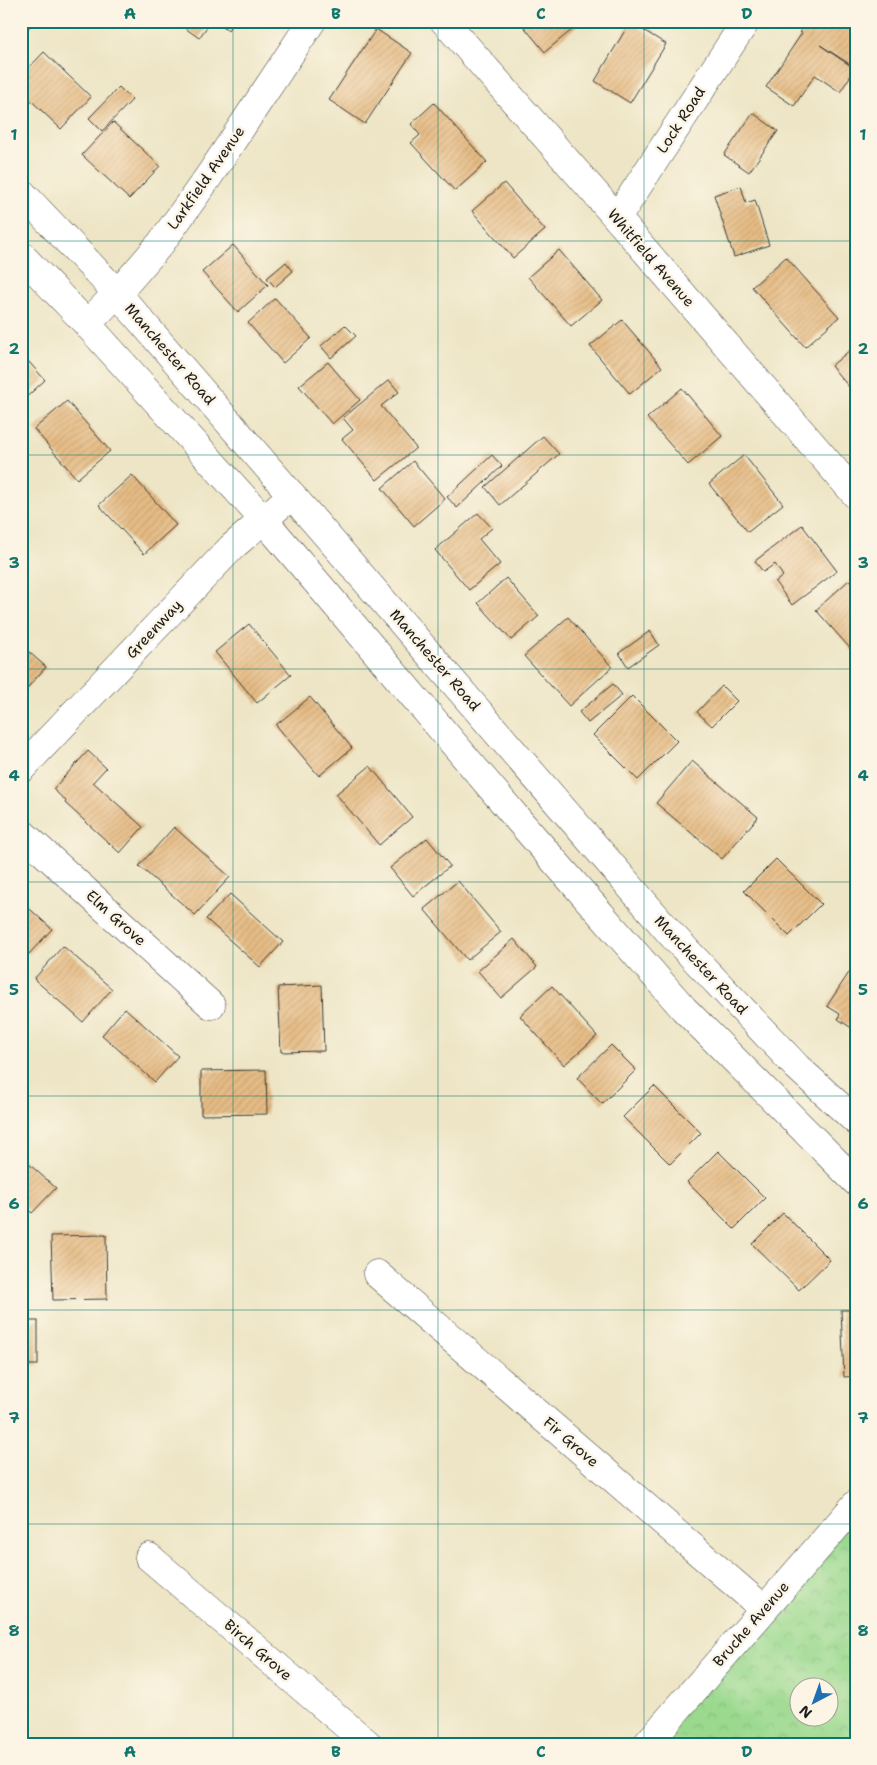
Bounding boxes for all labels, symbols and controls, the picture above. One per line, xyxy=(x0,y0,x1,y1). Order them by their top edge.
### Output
text: A xyxy=(124,3,136,24)
text: B xyxy=(331,3,341,24)
text: C xyxy=(536,3,546,24)
text: D xyxy=(741,3,753,24)
street label: Lock Road xyxy=(652,82,710,157)
street label: Larkfield Avenue xyxy=(163,122,249,234)
text: 1 xyxy=(10,124,18,145)
text: 1 xyxy=(859,124,867,145)
street label: Whitfield Avenue xyxy=(603,205,699,311)
street label: Manchester Road xyxy=(120,299,220,410)
text: 2 xyxy=(8,338,20,359)
text: 2 xyxy=(857,338,869,359)
text: 3 xyxy=(8,552,20,573)
text: 3 xyxy=(857,552,869,573)
street label: Greenway xyxy=(122,595,186,663)
street label: Manchester Road xyxy=(385,605,485,716)
text: 4 xyxy=(8,765,20,786)
text: 4 xyxy=(857,765,869,786)
street label: Elm Grove xyxy=(82,886,150,950)
street label: Manchester Road xyxy=(650,911,753,1019)
text: 5 xyxy=(9,979,19,1000)
text: 5 xyxy=(858,979,868,1000)
text: 6 xyxy=(8,1193,20,1214)
text: 6 xyxy=(857,1193,869,1214)
text: 7 xyxy=(8,1407,20,1428)
text: 7 xyxy=(857,1407,869,1428)
street label: Fir Grove xyxy=(539,1412,603,1472)
street label: Bruche Avenue xyxy=(708,1577,794,1671)
street label: Birch Grove xyxy=(220,1615,296,1685)
text: 8 xyxy=(8,1620,20,1641)
text: 8 xyxy=(857,1620,869,1641)
north arrow xyxy=(790,1678,840,1728)
text: N xyxy=(795,1701,816,1722)
text: A xyxy=(124,1741,136,1762)
text: B xyxy=(331,1741,341,1762)
text: C xyxy=(536,1741,546,1762)
text: D xyxy=(741,1741,753,1762)

